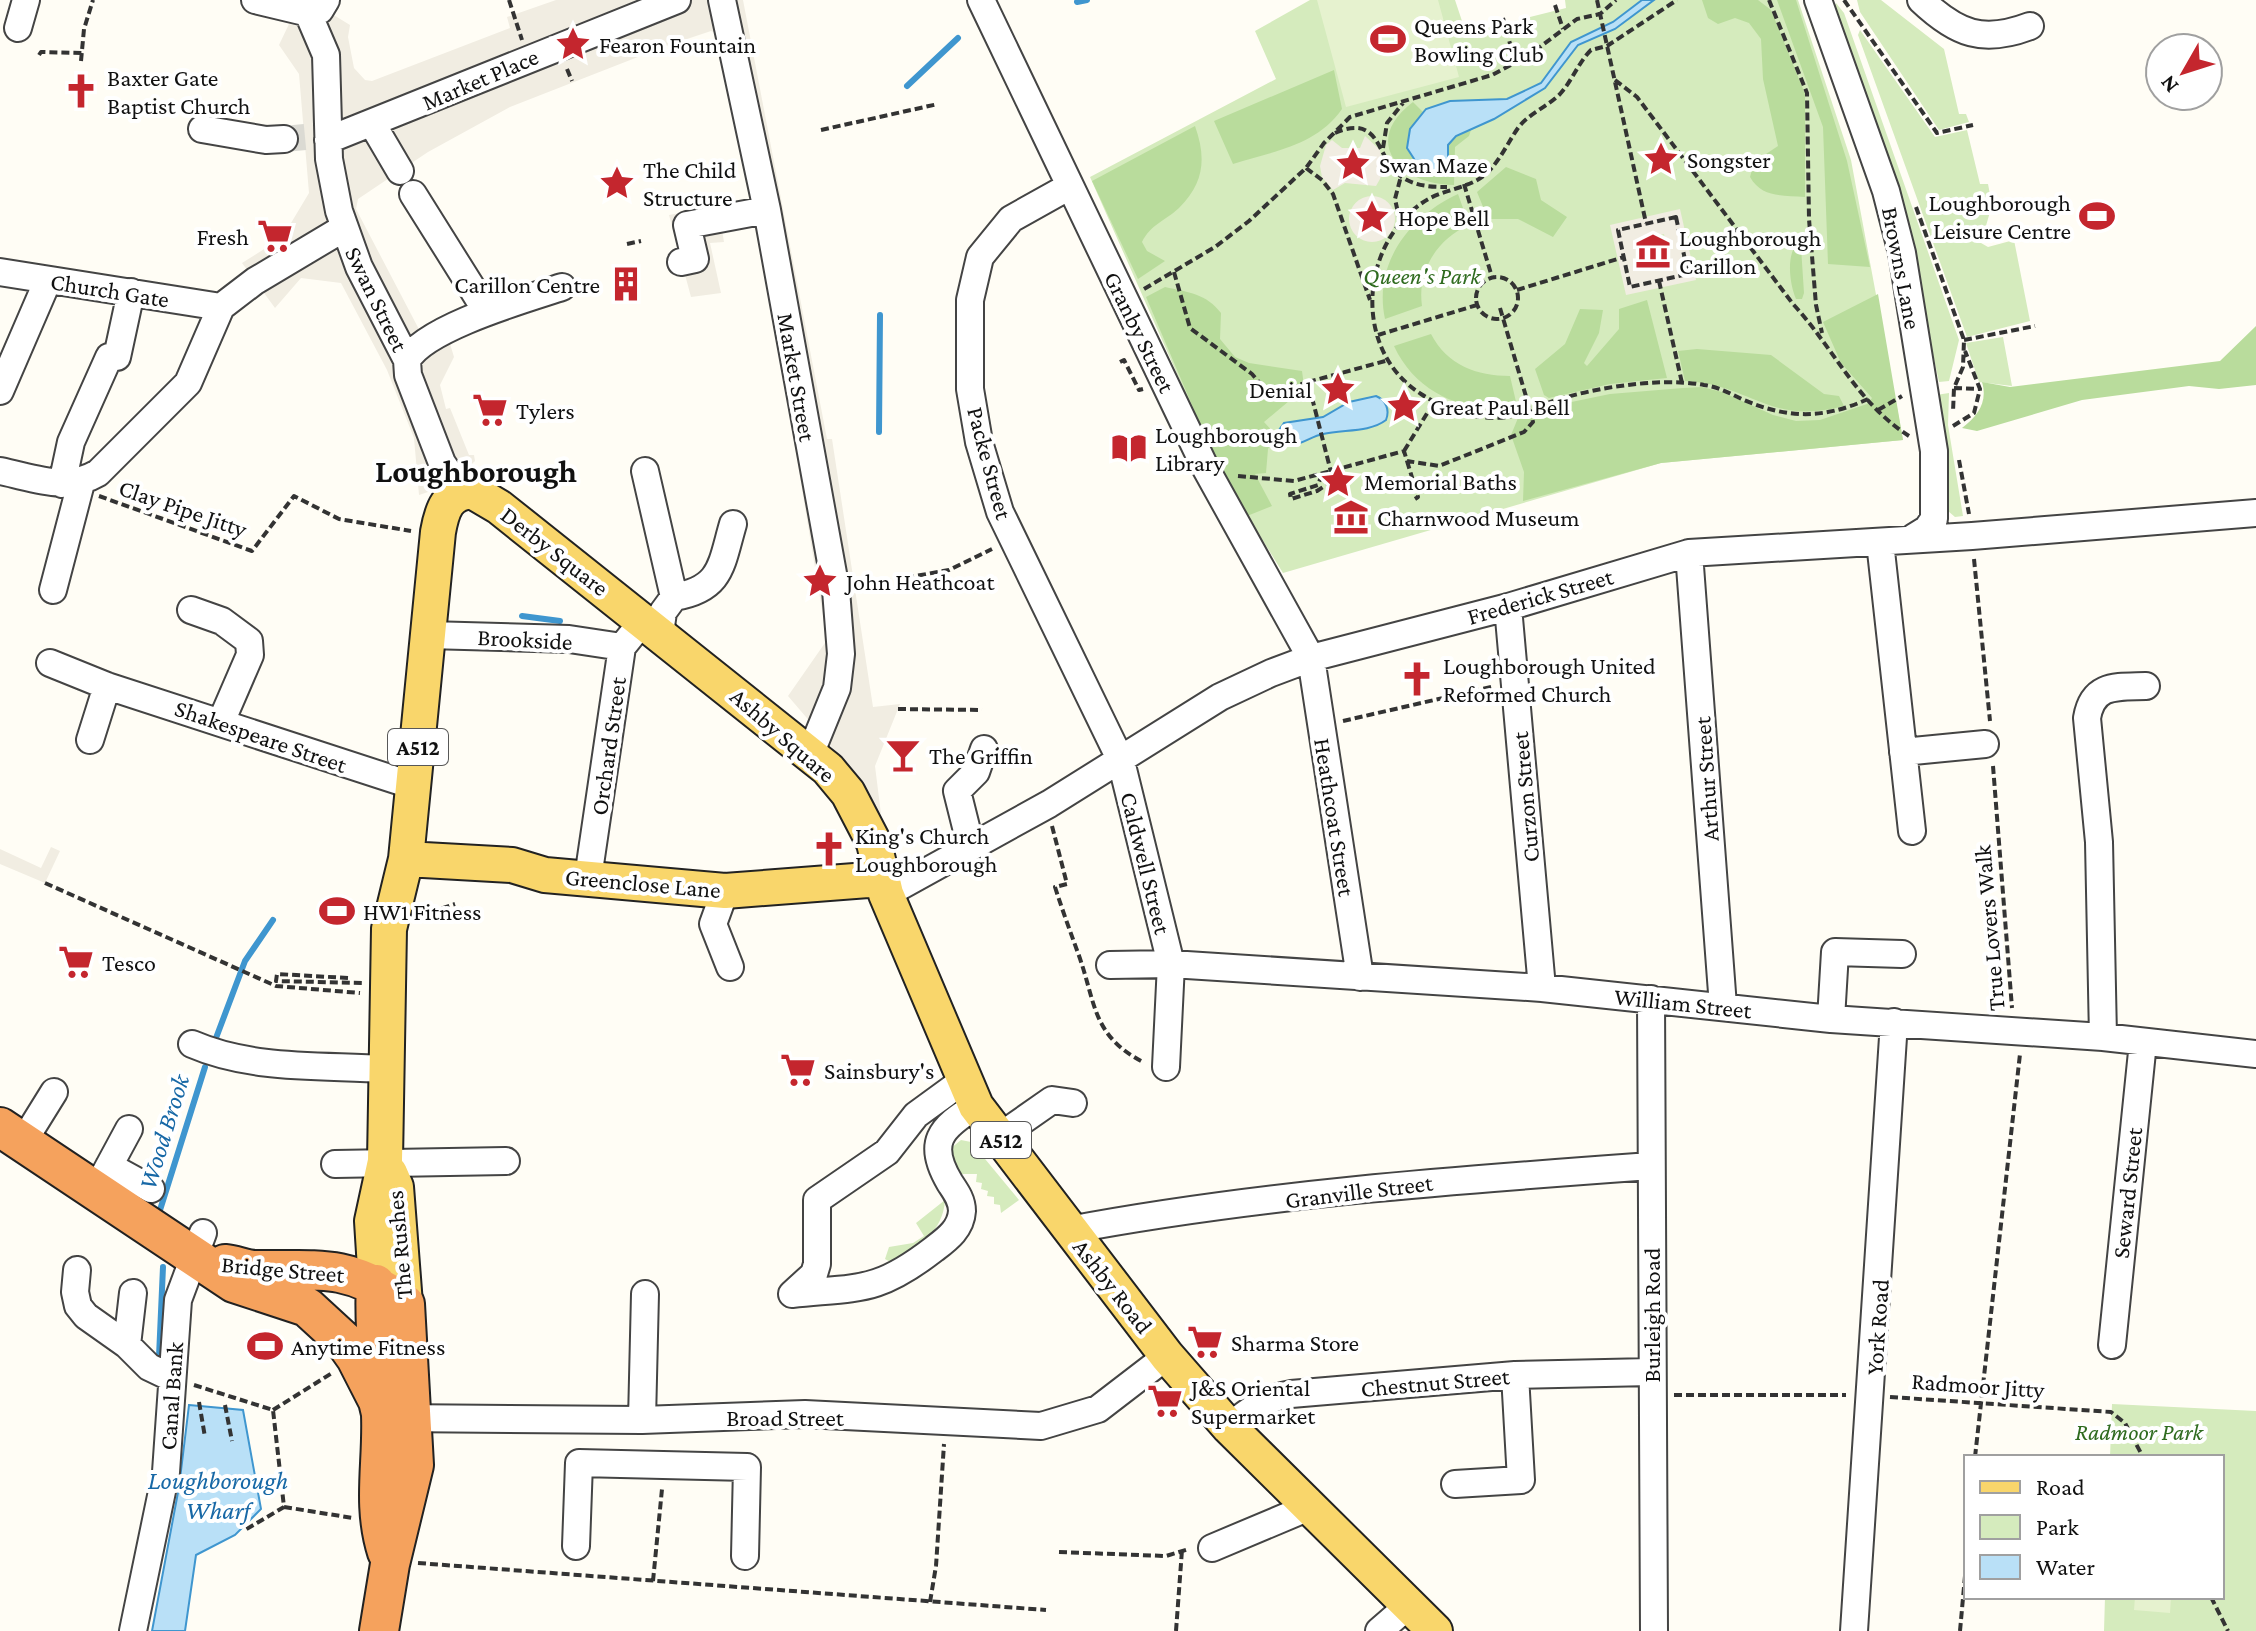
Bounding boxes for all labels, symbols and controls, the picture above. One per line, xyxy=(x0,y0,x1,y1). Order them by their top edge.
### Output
place label: Queens Park Bowling Club xyxy=(1414,12,1544,67)
sports icon: Queens Park Bowling Club xyxy=(1369,20,1407,58)
place icon: Fearon Fountain xyxy=(554,25,592,63)
place label: Fearon Fountain xyxy=(599,31,756,58)
north arrow xyxy=(2144,32,2224,112)
street label: Market Place xyxy=(418,42,542,116)
place label: Baxter Gate Baptist Church xyxy=(107,64,251,119)
text: N xyxy=(2154,71,2183,98)
church icon: Baxter Gate Baptist Church xyxy=(62,72,100,110)
place icon: Songster xyxy=(1642,140,1680,178)
place icon: Swan Maze xyxy=(1334,145,1372,183)
place label: Songster xyxy=(1687,146,1771,173)
place label: Swan Maze xyxy=(1379,151,1488,178)
place label: The Child Structure xyxy=(643,156,737,211)
place icon: The Child Structure xyxy=(598,164,636,202)
place label: Loughborough Leisure Centre xyxy=(1929,189,2071,244)
sports icon: Loughborough Leisure Centre xyxy=(2078,197,2116,235)
place icon: Hope Bell xyxy=(1353,198,1391,236)
place label: Hope Bell xyxy=(1398,204,1490,231)
street label: Browns Lane xyxy=(1877,205,1927,331)
supermarket icon: Fresh xyxy=(256,217,294,255)
place label: Fresh xyxy=(196,223,249,250)
place label: Loughborough Carillon xyxy=(1679,224,1822,279)
museum icon: Loughborough Carillon xyxy=(1634,232,1672,270)
street label: Swan Street xyxy=(340,242,414,357)
park label: Queen's Park xyxy=(1363,262,1482,289)
building icon: Carillon Centre xyxy=(607,265,645,303)
street label: Church Gate xyxy=(49,267,171,313)
street label: Granby Street xyxy=(1099,267,1181,398)
place label: Carillon Centre xyxy=(454,271,600,298)
street label: Market Street xyxy=(772,311,822,444)
place icon: Denial xyxy=(1319,370,1357,408)
place label: Denial xyxy=(1249,376,1312,403)
place icon: Great Paul Bell xyxy=(1385,387,1423,425)
supermarket icon: Tylers xyxy=(471,391,509,429)
place label: Great Paul Bell xyxy=(1430,393,1570,420)
place label: Tylers xyxy=(516,397,575,424)
street label: Packe Street xyxy=(962,404,1018,523)
place label: Loughborough Library xyxy=(1155,421,1298,476)
library icon: Loughborough Library xyxy=(1110,429,1148,467)
district label: Loughborough xyxy=(375,453,577,489)
place icon: Memorial Baths xyxy=(1319,462,1357,500)
place label: Memorial Baths xyxy=(1364,468,1517,495)
street label: Clay Pipe Jitty xyxy=(116,474,251,543)
museum icon: Charnwood Museum xyxy=(1332,498,1370,536)
street label: Derby Square xyxy=(496,501,614,601)
place label: Charnwood Museum xyxy=(1377,504,1580,531)
place icon: John Heathcoat xyxy=(801,562,839,600)
street label: Frederick Street xyxy=(1464,562,1617,630)
place label: John Heathcoat xyxy=(844,568,995,595)
street label: Brookside xyxy=(477,623,573,655)
place label: Loughborough United Reformed Church xyxy=(1443,652,1656,707)
church icon: Loughborough United Reformed Church xyxy=(1398,660,1436,698)
street label: Orchard Street xyxy=(585,674,631,817)
street label: Ashby Square xyxy=(725,682,841,788)
street label: Shakespeare Street xyxy=(171,694,351,778)
street label: Arthur Street xyxy=(1688,715,1724,842)
road number: A512 xyxy=(388,729,448,765)
street label: Curzon Street xyxy=(1506,730,1544,863)
bar icon: The Griffin xyxy=(884,736,922,774)
street label: Heathcoat Street xyxy=(1309,736,1361,899)
place label: The Griffin xyxy=(929,742,1033,769)
street label: Caldwell Street xyxy=(1115,789,1177,938)
place label: King's Church Loughborough xyxy=(855,822,998,877)
church icon: King's Church Loughborough xyxy=(810,830,848,868)
street label: True Lovers Walk xyxy=(1968,843,2010,1012)
street label: Greenclose Lane xyxy=(564,863,722,903)
sports icon: HW1 Fitness xyxy=(318,892,356,930)
place label: HW1 Fitness xyxy=(363,898,481,925)
supermarket icon: Tesco xyxy=(57,943,95,981)
place label: Tesco xyxy=(102,949,156,976)
street label: William Street xyxy=(1613,982,1754,1024)
supermarket icon: Sainsbury's xyxy=(779,1051,817,1089)
place label: Sainsbury's xyxy=(824,1057,934,1084)
water label: Wood Brook xyxy=(133,1070,196,1193)
road number: A512 xyxy=(971,1122,1031,1158)
street label: Seward Street xyxy=(2107,1125,2147,1260)
street label: Granville Street xyxy=(1284,1168,1435,1213)
street label: The Rushes xyxy=(381,1190,417,1300)
street label: Ashby Road xyxy=(1068,1233,1158,1339)
street label: Burleigh Road xyxy=(1638,1247,1665,1383)
street label: Bridge Street xyxy=(220,1250,347,1288)
street label: York Road xyxy=(1860,1278,1894,1376)
supermarket icon: Sharma Store xyxy=(1186,1323,1224,1361)
sports icon: Anytime Fitness xyxy=(246,1327,284,1365)
place label: Sharma Store xyxy=(1231,1329,1359,1356)
place label: Anytime Fitness xyxy=(291,1333,445,1360)
street label: Canal Bank xyxy=(154,1340,188,1451)
street label: Chestnut Street xyxy=(1359,1362,1512,1402)
street label: Radmoor Jitty xyxy=(1911,1367,2046,1403)
place label: J&S Oriental Supermarket xyxy=(1189,1374,1316,1429)
supermarket icon: J&S Oriental Supermarket xyxy=(1146,1382,1184,1420)
street label: Broad Street xyxy=(726,1404,845,1431)
park label: Radmoor Park xyxy=(2075,1418,2205,1445)
legend xyxy=(1964,1455,2224,1599)
water label: Loughborough Wharf xyxy=(148,1466,288,1525)
text: Road xyxy=(2036,1473,2085,1500)
text: Park xyxy=(2036,1513,2079,1540)
text: Water xyxy=(2036,1553,2095,1580)

